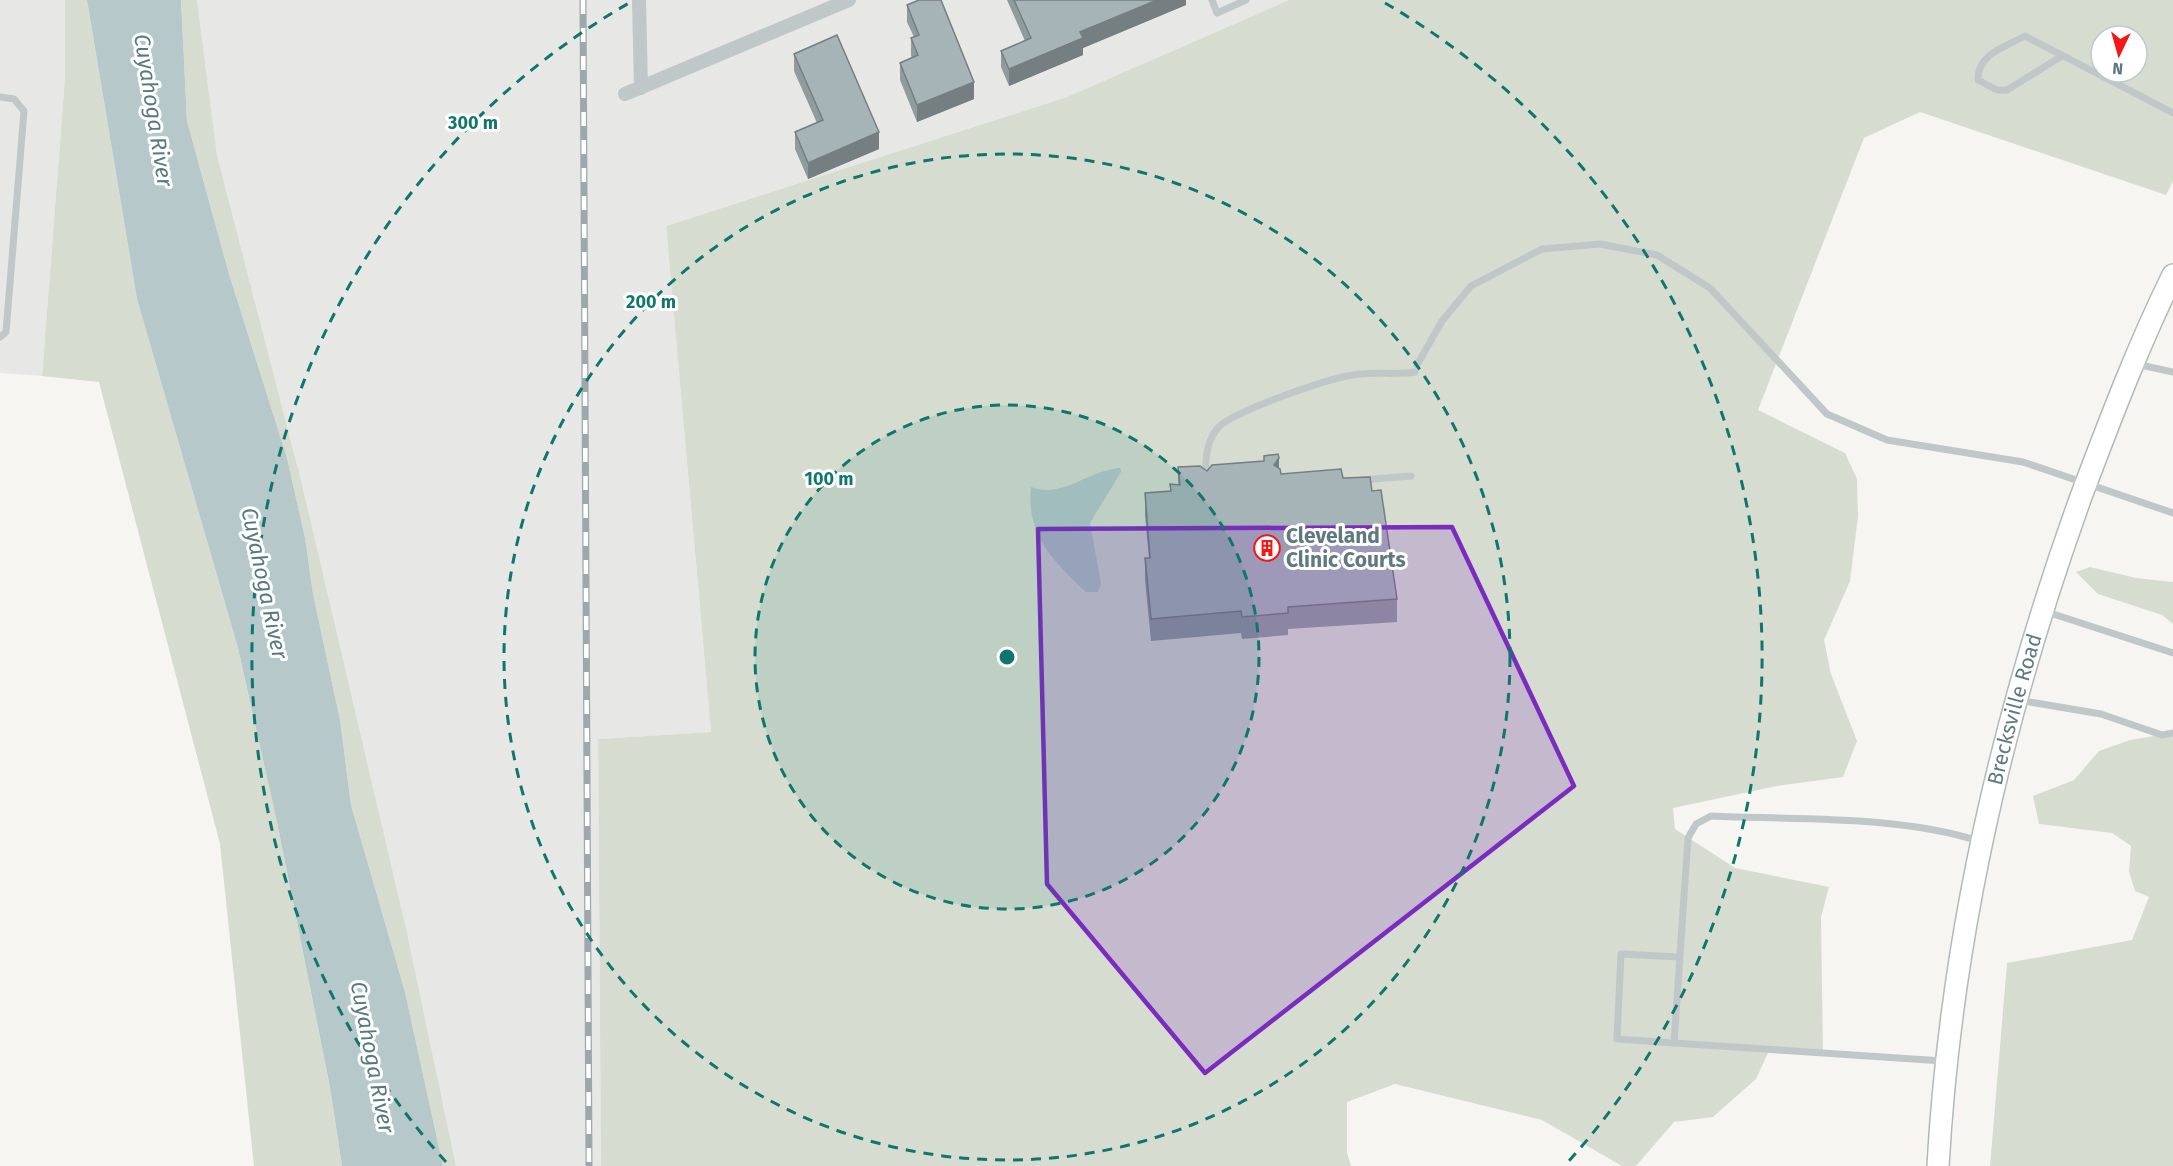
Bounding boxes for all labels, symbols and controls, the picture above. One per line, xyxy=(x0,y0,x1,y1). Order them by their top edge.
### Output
north arrow xyxy=(2089,24,2149,84)
water label: Cuyahoga River xyxy=(128,32,179,189)
text: N xyxy=(2112,59,2124,78)
text: 300 m xyxy=(447,112,498,134)
text: 200 m xyxy=(626,291,676,313)
text: 100 m xyxy=(805,468,853,490)
water label: Cuyahoga River xyxy=(235,505,294,662)
place label: Cleveland Clinic Courts xyxy=(1286,523,1406,573)
building icon: Cleveland Clinic Courts xyxy=(1252,533,1282,563)
street label: Brecksville Road xyxy=(1982,630,2048,788)
centre of rings xyxy=(997,647,1017,667)
water label: Cuyahoga River xyxy=(345,979,401,1136)

